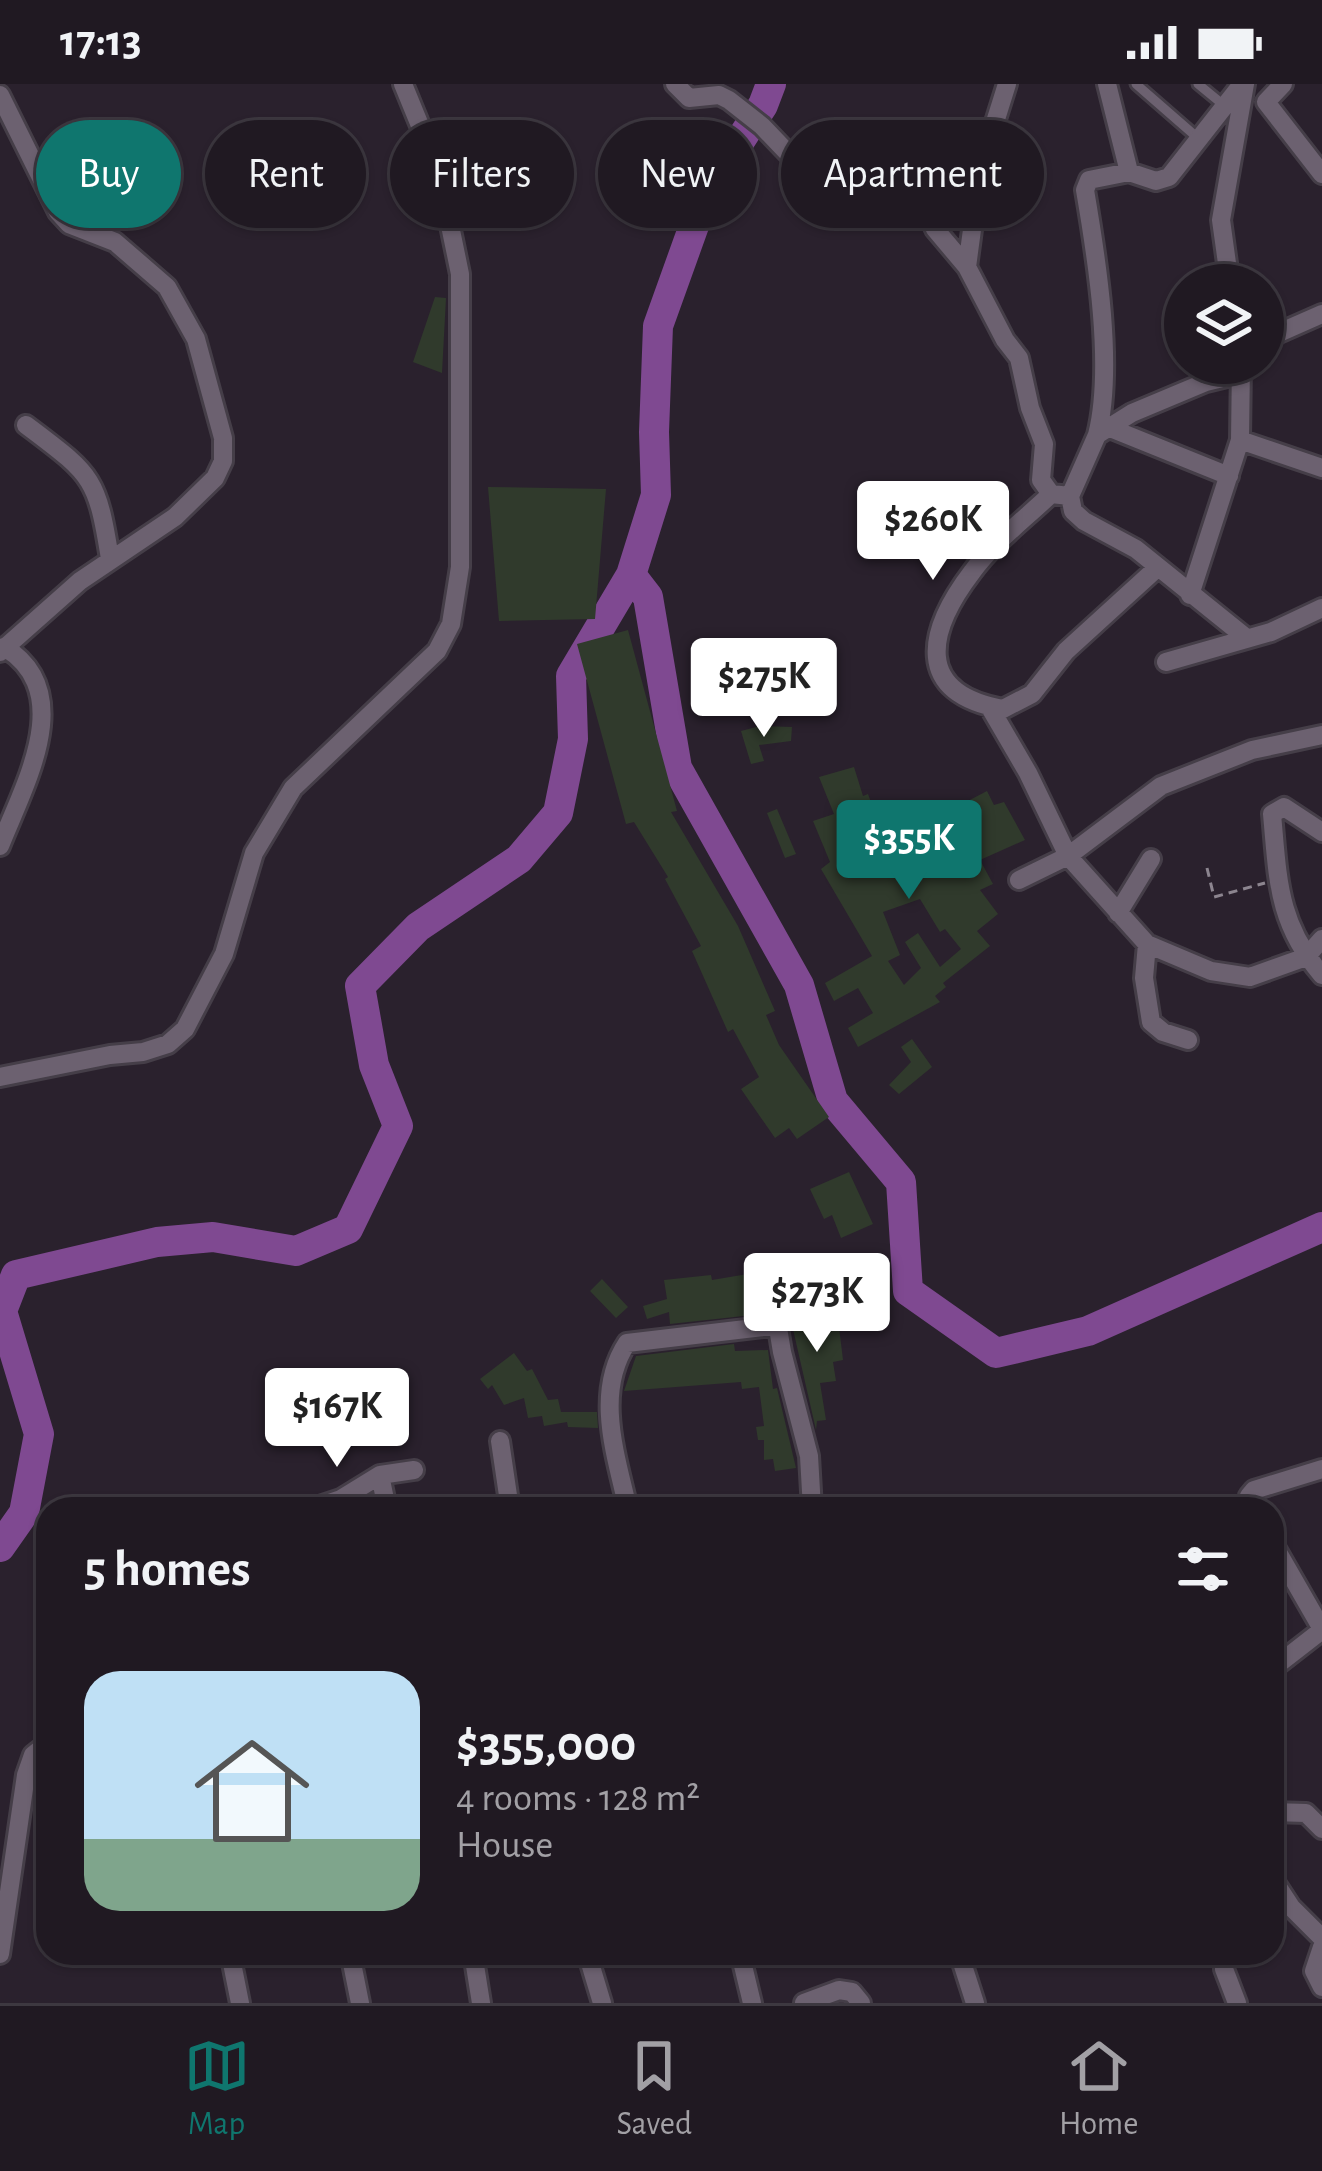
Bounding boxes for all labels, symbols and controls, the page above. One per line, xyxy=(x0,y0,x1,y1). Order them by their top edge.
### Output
text: 17:13 xyxy=(60,19,142,64)
chip: Buy xyxy=(36,120,181,228)
chip: Rent xyxy=(205,120,366,228)
chip: Filters xyxy=(390,120,574,228)
chip: New xyxy=(598,120,757,228)
chip: Apartment xyxy=(781,120,1044,228)
map controls xyxy=(1164,264,1284,384)
button: layers xyxy=(1164,264,1284,384)
pin: $260K xyxy=(849,481,1017,583)
text: $260K xyxy=(884,500,982,539)
pin: $275K xyxy=(680,638,848,740)
text: $275K xyxy=(718,657,810,696)
pin: $355K xyxy=(825,800,993,902)
text: $355K xyxy=(864,819,954,858)
pin: $273K xyxy=(733,1253,901,1355)
text: $273K xyxy=(771,1272,863,1311)
pin: $167K xyxy=(253,1368,421,1470)
text: $167K xyxy=(292,1387,382,1426)
icon: filters xyxy=(1170,1536,1236,1602)
text: 5 homes xyxy=(84,1544,251,1595)
icon: home xyxy=(180,1719,324,1863)
text: $355,000 xyxy=(456,1719,636,1770)
text: 4 rooms · 128 m² xyxy=(456,1779,700,1818)
text: House xyxy=(456,1826,553,1865)
tab: Map xyxy=(184,2033,250,2145)
tab: Saved xyxy=(617,2033,692,2145)
tab: Home xyxy=(1059,2033,1138,2145)

